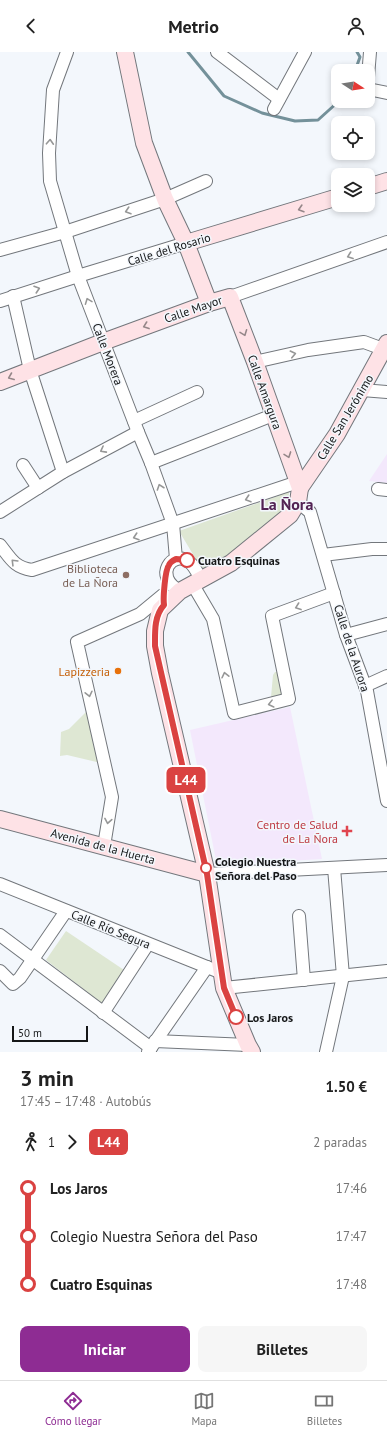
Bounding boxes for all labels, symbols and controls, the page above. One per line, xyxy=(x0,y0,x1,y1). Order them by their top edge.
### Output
icon: back xyxy=(20,15,42,37)
text: Metrio xyxy=(168,15,219,38)
icon: person xyxy=(345,15,367,37)
north arrow xyxy=(331,64,375,108)
map controls xyxy=(331,64,375,212)
button: locate xyxy=(331,116,375,160)
one-way arrow xyxy=(45,139,54,145)
button: layers xyxy=(331,168,375,212)
one-way arrow xyxy=(298,204,305,213)
one-way arrow xyxy=(124,207,131,215)
street label: Calle del Rosario xyxy=(126,229,212,269)
one-way arrow xyxy=(347,251,354,259)
one-way arrow xyxy=(33,285,40,293)
street label: Calle Mayor xyxy=(162,292,224,326)
one-way arrow xyxy=(84,297,92,304)
street label: Calle Morera xyxy=(89,321,127,387)
one-way arrow xyxy=(143,322,150,330)
one-way arrow xyxy=(239,330,247,337)
one-way arrow xyxy=(290,350,296,358)
street label: Calle Amargura xyxy=(245,353,285,431)
one-way arrow xyxy=(8,372,16,380)
street label: Calle San Jerónimo xyxy=(314,372,376,462)
one-way arrow xyxy=(100,446,107,453)
one-way arrow xyxy=(283,452,291,459)
one-way arrow xyxy=(156,484,164,491)
one-way arrow xyxy=(244,494,251,503)
district label: La Ñora xyxy=(261,494,313,514)
one-way arrow xyxy=(132,532,139,540)
marker: Cuatro Esquinas xyxy=(179,552,195,568)
place label: Cuatro Esquinas xyxy=(198,553,280,568)
one-way arrow xyxy=(11,559,19,567)
place label: Biblioteca de La Ñora xyxy=(63,561,118,590)
marker: Biblioteca de La Ñora xyxy=(121,570,131,580)
one-way arrow xyxy=(294,602,301,610)
street label: Calle de la Aurora xyxy=(331,602,373,694)
place label: Lapizzeria xyxy=(58,664,110,679)
marker: Lapizzeria xyxy=(113,666,123,676)
one-way arrow xyxy=(222,671,230,678)
one-way arrow xyxy=(84,691,92,697)
one-way arrow xyxy=(268,699,274,707)
line badge: L44 xyxy=(163,767,209,793)
text: L44 xyxy=(174,771,198,789)
place label: Centro de Salud de La Ñora xyxy=(257,817,338,846)
one-way arrow xyxy=(104,818,113,824)
street label: Avenida de la Huerta xyxy=(49,825,157,867)
marker: Centro de Salud de La Ñora xyxy=(341,825,353,837)
place label: Colegio Nuestra Señora del Paso xyxy=(215,854,297,883)
marker: Colegio Nuestra Señora del Paso xyxy=(200,862,212,874)
street label: Calle Río Segura xyxy=(69,906,153,952)
marker: Los Jaros xyxy=(228,1009,244,1025)
place label: Los Jaros xyxy=(247,1010,293,1025)
scale bar xyxy=(12,1024,88,1043)
text: 50 m xyxy=(18,1026,42,1040)
text: 3 min xyxy=(20,1064,74,1092)
text: 1.50 € xyxy=(325,1077,367,1096)
text: 17:45 – 17:48 · Autobús xyxy=(20,1093,151,1110)
icon: walk xyxy=(20,1131,42,1153)
icon: forward xyxy=(61,1131,83,1153)
text: L44 xyxy=(97,1133,120,1151)
text: 1 xyxy=(48,1134,55,1151)
text: 2 paradas xyxy=(313,1134,367,1151)
text: Los Jaros xyxy=(50,1179,107,1198)
text: 17:46 xyxy=(336,1180,367,1197)
text: Colegio Nuestra Señora del Paso xyxy=(50,1227,258,1246)
text: 17:47 xyxy=(336,1228,367,1245)
text: Cuatro Esquinas xyxy=(50,1275,152,1294)
text: 17:48 xyxy=(336,1276,367,1293)
button: Iniciar xyxy=(20,1326,190,1372)
button: Billetes xyxy=(198,1326,367,1372)
tab: Cómo llegar xyxy=(45,1390,102,1428)
tab: Mapa xyxy=(191,1390,217,1428)
tab: Billetes xyxy=(307,1390,342,1428)

